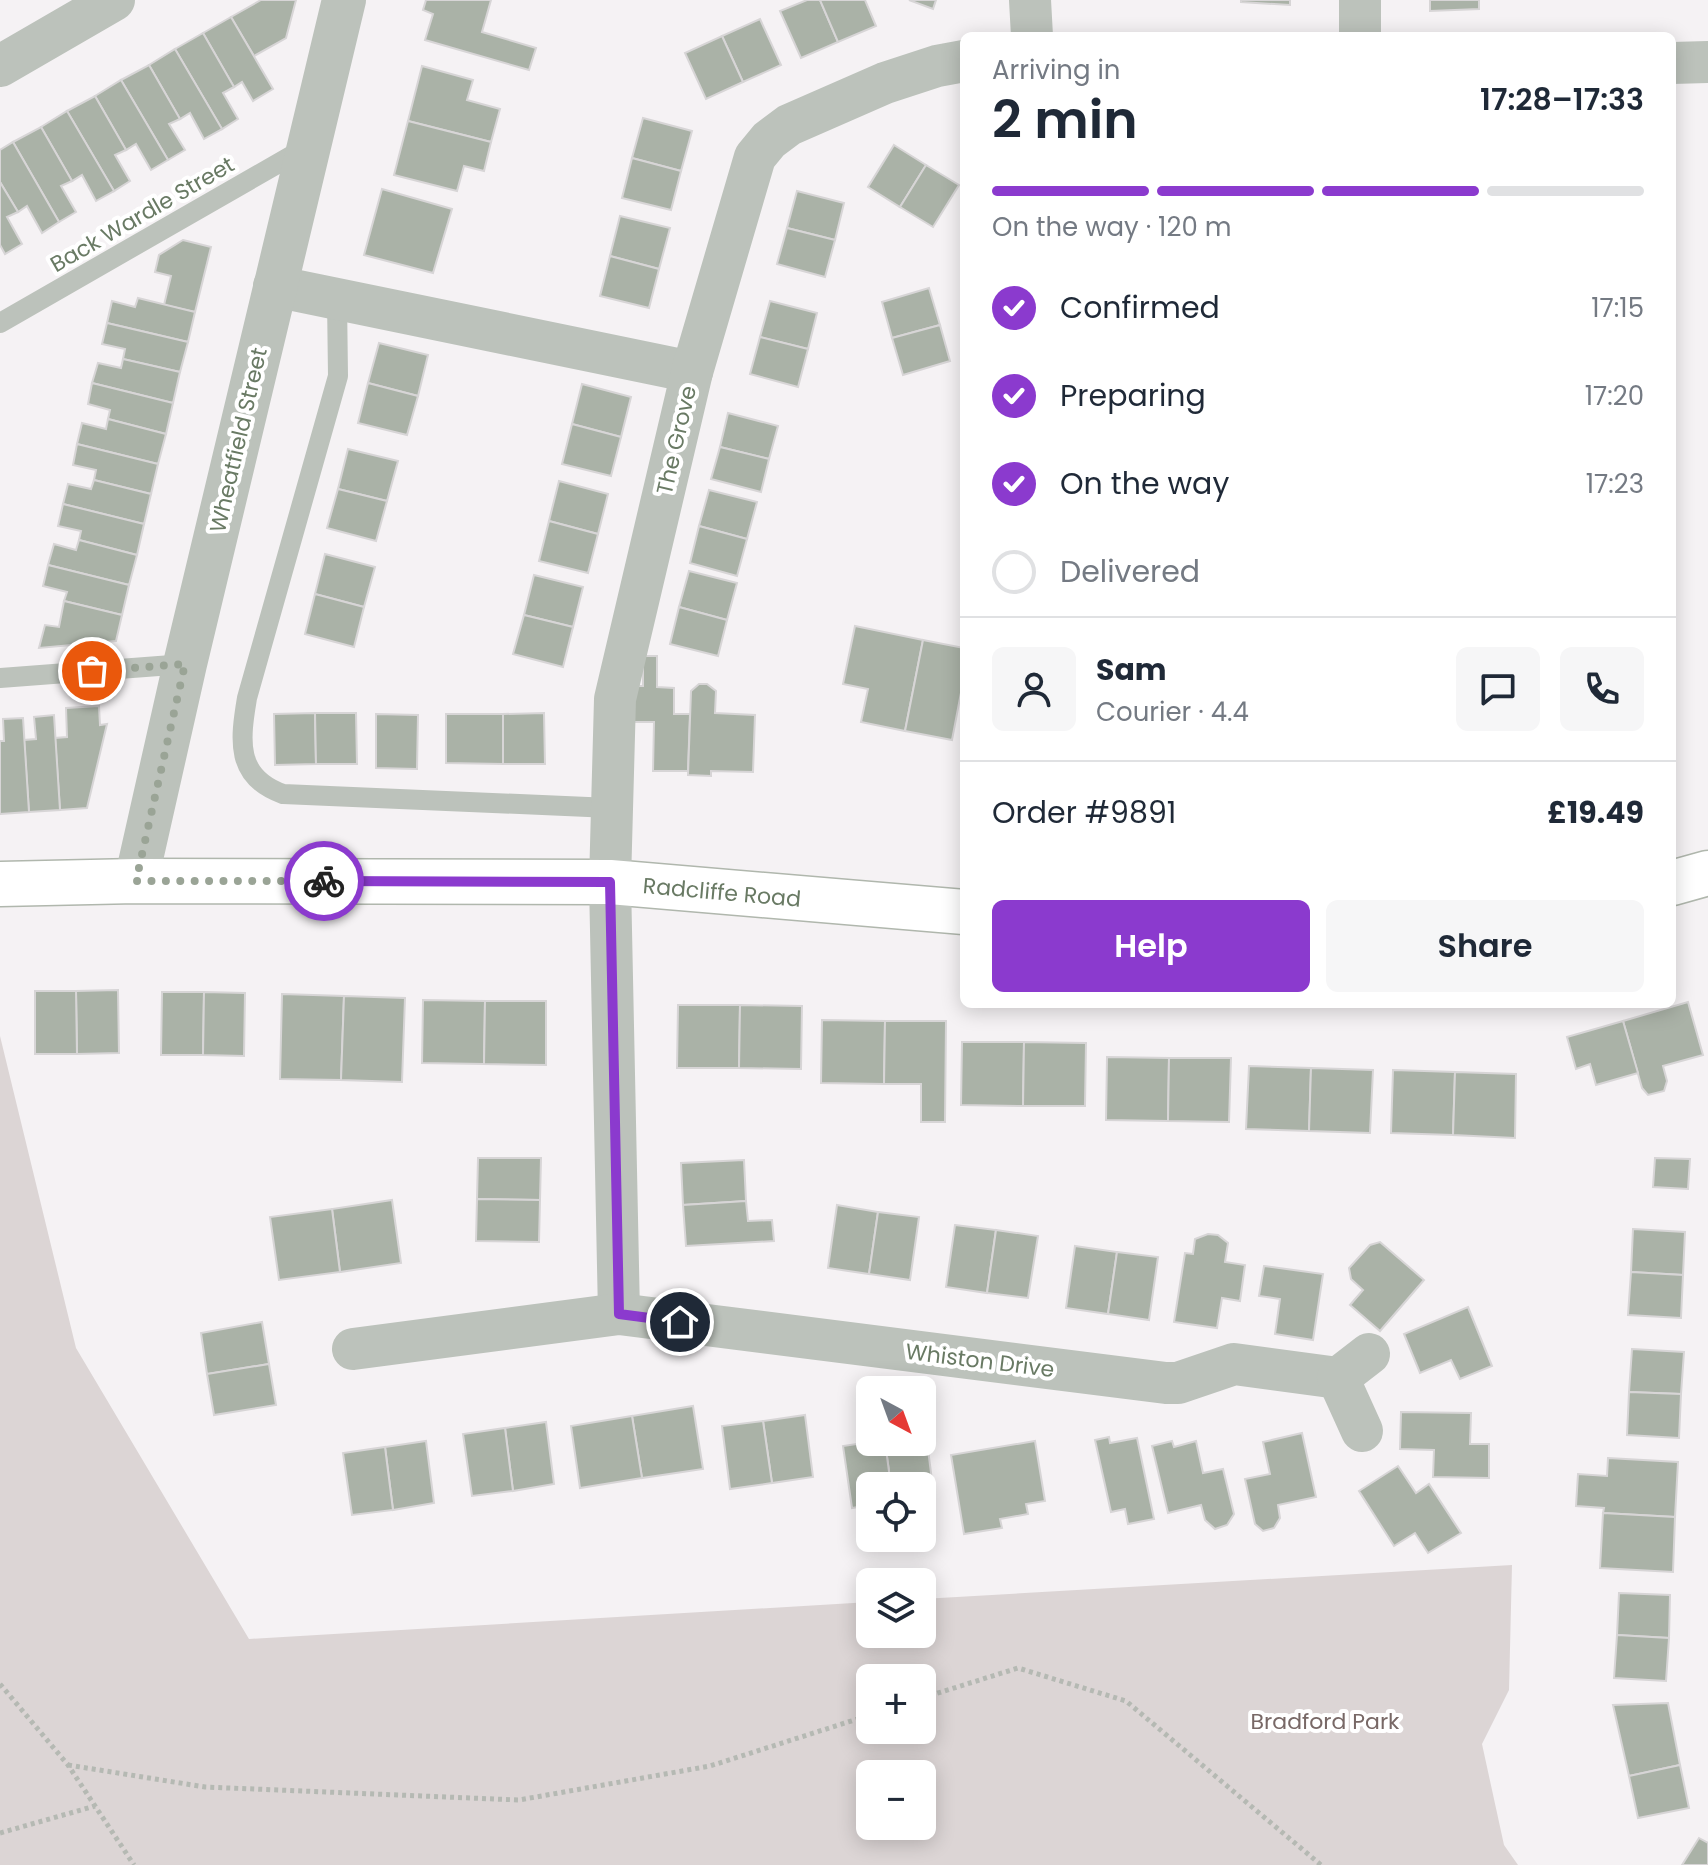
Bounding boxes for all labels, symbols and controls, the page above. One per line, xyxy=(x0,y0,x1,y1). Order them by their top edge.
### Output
text: Arriving in xyxy=(992,52,1121,88)
text: 17:28–17:33 xyxy=(1480,78,1644,121)
text: 2 min xyxy=(992,83,1138,156)
street label: Back Wardle Street xyxy=(45,149,240,280)
text: On the way · 120 m xyxy=(992,209,1231,245)
icon: check xyxy=(992,286,1036,330)
text: Confirmed xyxy=(1060,286,1220,329)
text: 17:15 xyxy=(1591,290,1644,326)
street label: Wheatfield Street xyxy=(202,345,275,536)
icon: check xyxy=(992,374,1036,418)
text: Preparing xyxy=(1060,374,1206,417)
text: 17:20 xyxy=(1585,378,1644,414)
street label: The Grove xyxy=(649,383,704,498)
icon: check xyxy=(992,462,1036,506)
text: On the way xyxy=(1060,462,1229,505)
text: 17:23 xyxy=(1586,466,1644,502)
text: Delivered xyxy=(1060,550,1200,593)
pin xyxy=(58,637,126,705)
button: person xyxy=(992,647,1076,731)
button: chat xyxy=(1456,647,1540,731)
button: phone xyxy=(1560,647,1644,731)
text: Sam xyxy=(1096,648,1167,691)
icon: bag xyxy=(70,649,114,693)
text: Courier · 4.4 xyxy=(1096,694,1249,730)
text: Order #9891 xyxy=(992,791,1176,834)
text: £19.49 xyxy=(1547,791,1644,834)
courier xyxy=(284,841,364,921)
icon: bike xyxy=(302,859,346,903)
street label: Radcliffe Road xyxy=(642,870,802,915)
button: Help xyxy=(992,900,1310,992)
button: Share xyxy=(1326,900,1644,992)
pin xyxy=(646,1288,714,1356)
icon: home xyxy=(658,1300,702,1344)
street label: Whiston Drive xyxy=(904,1336,1056,1385)
north arrow xyxy=(856,1376,936,1456)
map controls xyxy=(856,1376,936,1840)
button: locate xyxy=(856,1472,936,1552)
button: layers xyxy=(856,1568,936,1648)
button: + xyxy=(856,1664,936,1744)
park label: Bradford Park xyxy=(1251,1706,1400,1737)
button: − xyxy=(856,1760,936,1840)

